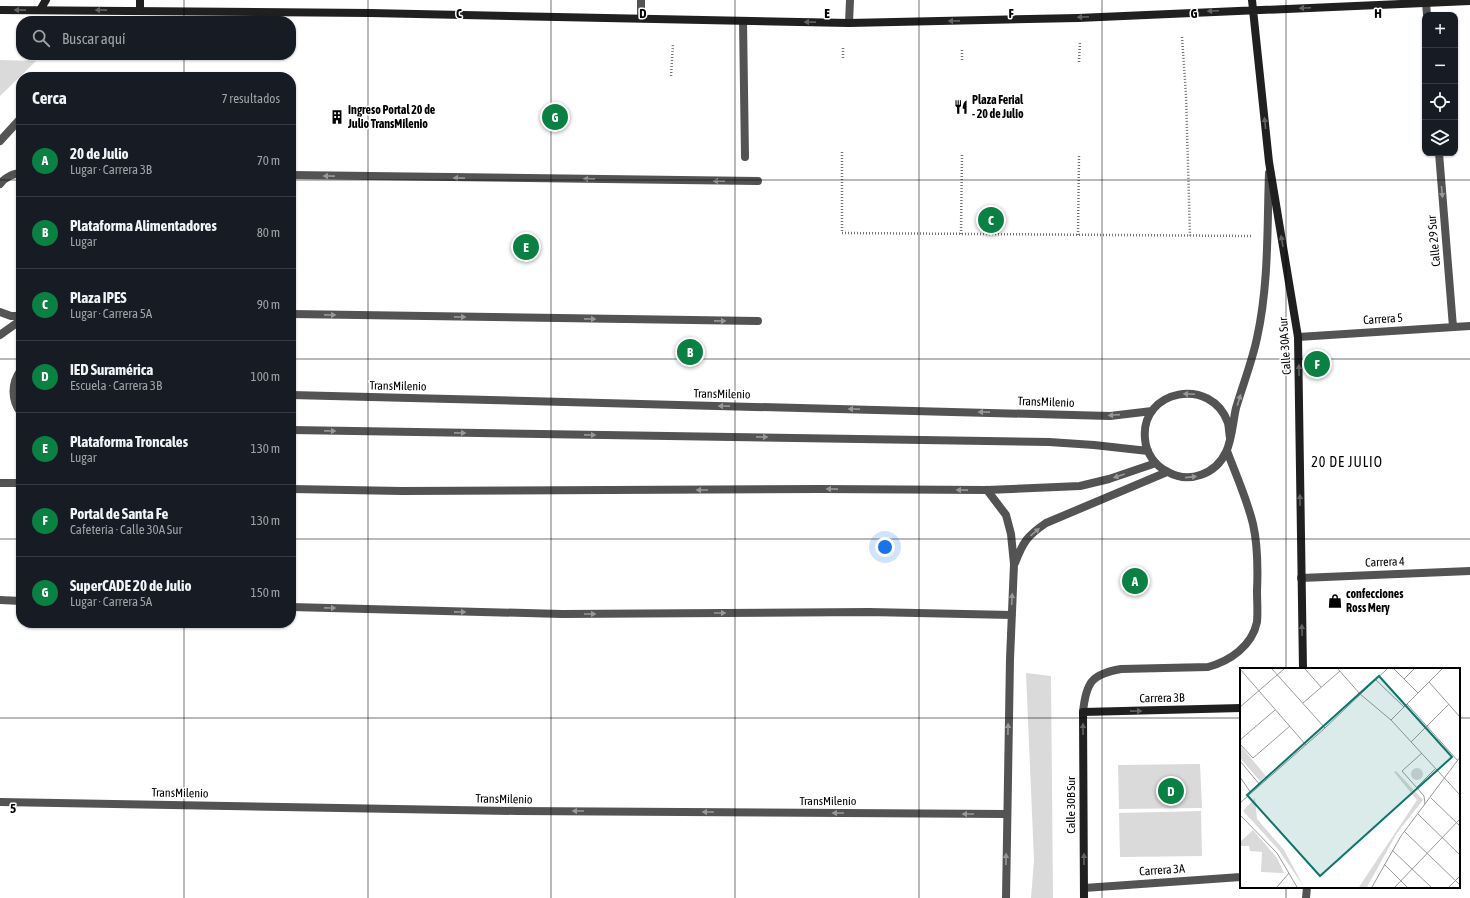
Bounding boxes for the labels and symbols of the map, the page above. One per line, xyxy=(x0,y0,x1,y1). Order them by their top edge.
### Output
one-way arrow xyxy=(1299,4,1311,11)
text: C xyxy=(456,6,462,21)
text: D xyxy=(639,6,647,21)
text: E xyxy=(824,6,830,21)
text: F xyxy=(1008,6,1014,21)
text: G xyxy=(1191,6,1198,21)
text: H xyxy=(1374,6,1382,21)
one-way arrow xyxy=(13,7,26,13)
one-way arrow xyxy=(94,7,107,13)
one-way arrow xyxy=(1207,8,1219,15)
one-way arrow xyxy=(1077,14,1089,21)
one-way arrow xyxy=(948,17,960,24)
one-way arrow xyxy=(803,19,816,25)
place label: Plaza Ferial - 20 de Julio xyxy=(972,93,1024,121)
restaurant icon: Plaza Ferial - 20 de Julio xyxy=(953,99,969,115)
pin: G xyxy=(542,102,568,132)
place label: Ingreso Portal 20 de Julio TransMilenio xyxy=(347,103,436,131)
building icon: Ingreso Portal 20 de Julio TransMilenio xyxy=(329,109,345,125)
one-way arrow xyxy=(1262,117,1268,129)
one-way arrow xyxy=(322,173,335,179)
one-way arrow xyxy=(452,175,465,181)
one-way arrow xyxy=(582,176,595,182)
one-way arrow xyxy=(712,178,725,184)
one-way arrow xyxy=(1438,186,1445,198)
pin: C xyxy=(978,205,1004,235)
street label: Calle 29 Sur xyxy=(1425,214,1443,267)
pin: E xyxy=(513,232,539,262)
one-way arrow xyxy=(1279,235,1285,247)
one-way arrow xyxy=(324,311,336,318)
street label: Carrera 5 xyxy=(1363,311,1403,327)
one-way arrow xyxy=(454,313,466,320)
one-way arrow xyxy=(584,315,596,322)
street label: Calle 30A Sur xyxy=(1276,316,1294,375)
one-way arrow xyxy=(714,318,727,324)
pin: B xyxy=(677,337,703,367)
pin: F xyxy=(1304,349,1330,379)
one-way arrow xyxy=(1296,363,1302,376)
street label: TransMilenio xyxy=(369,379,427,394)
street label: TransMilenio xyxy=(693,387,751,402)
one-way arrow xyxy=(1183,390,1195,397)
street label: TransMilenio xyxy=(1017,394,1075,410)
one-way arrow xyxy=(1236,394,1242,406)
one-way arrow xyxy=(717,403,730,409)
one-way arrow xyxy=(847,406,860,412)
one-way arrow xyxy=(978,409,990,416)
one-way arrow xyxy=(1108,412,1120,419)
one-way arrow xyxy=(324,428,337,434)
one-way arrow xyxy=(454,430,467,436)
one-way arrow xyxy=(584,432,597,438)
one-way arrow xyxy=(756,434,768,441)
district label: 20 DE JULIO xyxy=(1311,454,1383,470)
one-way arrow xyxy=(1112,473,1124,479)
one-way arrow xyxy=(1185,473,1197,480)
one-way arrow xyxy=(825,486,838,492)
one-way arrow xyxy=(695,487,708,493)
one-way arrow xyxy=(955,487,968,493)
one-way arrow xyxy=(1297,493,1303,506)
one-way arrow xyxy=(1029,527,1040,536)
your location xyxy=(875,537,895,557)
street label: Carrera 4 xyxy=(1365,554,1405,570)
pin: A xyxy=(1122,566,1148,596)
place label: confecciones Ross Mery xyxy=(1346,587,1404,615)
one-way arrow xyxy=(1009,593,1016,605)
shop icon: confecciones Ross Mery xyxy=(1327,593,1343,609)
one-way arrow xyxy=(324,605,336,612)
one-way arrow xyxy=(454,608,466,615)
one-way arrow xyxy=(714,610,727,616)
one-way arrow xyxy=(584,611,597,617)
one-way arrow xyxy=(1299,623,1305,636)
inset map xyxy=(1240,668,1460,888)
street label: Carrera 3B xyxy=(1139,691,1185,705)
one-way arrow xyxy=(1130,707,1142,714)
one-way arrow xyxy=(1080,722,1086,735)
one-way arrow xyxy=(1005,723,1012,735)
street label: Calle 30B Sur xyxy=(1064,776,1078,834)
pin: D xyxy=(1158,776,1184,806)
street label: TransMilenio xyxy=(151,786,209,801)
street label: TransMilenio xyxy=(475,792,533,807)
street label: TransMilenio xyxy=(799,794,857,808)
text: 5 xyxy=(10,801,16,816)
one-way arrow xyxy=(572,808,584,815)
one-way arrow xyxy=(701,809,714,815)
one-way arrow xyxy=(831,810,844,816)
one-way arrow xyxy=(961,811,974,817)
one-way arrow xyxy=(1003,852,1009,865)
one-way arrow xyxy=(1081,852,1087,865)
street label: Carrera 3A xyxy=(1139,861,1185,879)

